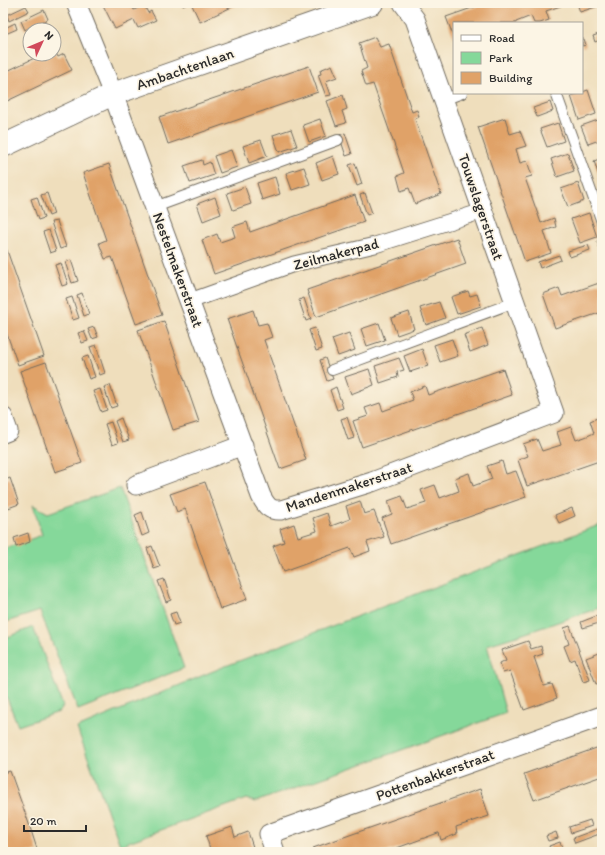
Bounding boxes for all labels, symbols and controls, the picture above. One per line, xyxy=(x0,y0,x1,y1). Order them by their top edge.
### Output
north arrow xyxy=(22,22,62,62)
legend xyxy=(453,22,583,94)
text: N xyxy=(42,28,56,43)
text: Road xyxy=(489,31,515,45)
street label: Ambachtenlaan xyxy=(134,44,236,94)
text: Park xyxy=(489,51,513,65)
text: Building xyxy=(489,71,533,85)
street label: Touwslagerstraat xyxy=(454,152,508,263)
street label: Nestelmakerstraat xyxy=(149,210,207,330)
street label: Zeilmakerpad xyxy=(291,234,381,274)
street label: Mandenmakerstraat xyxy=(283,458,415,516)
street label: Pottenbakkerstraat xyxy=(373,745,497,805)
scale bar xyxy=(24,807,86,833)
text: 20 m xyxy=(30,814,57,828)

